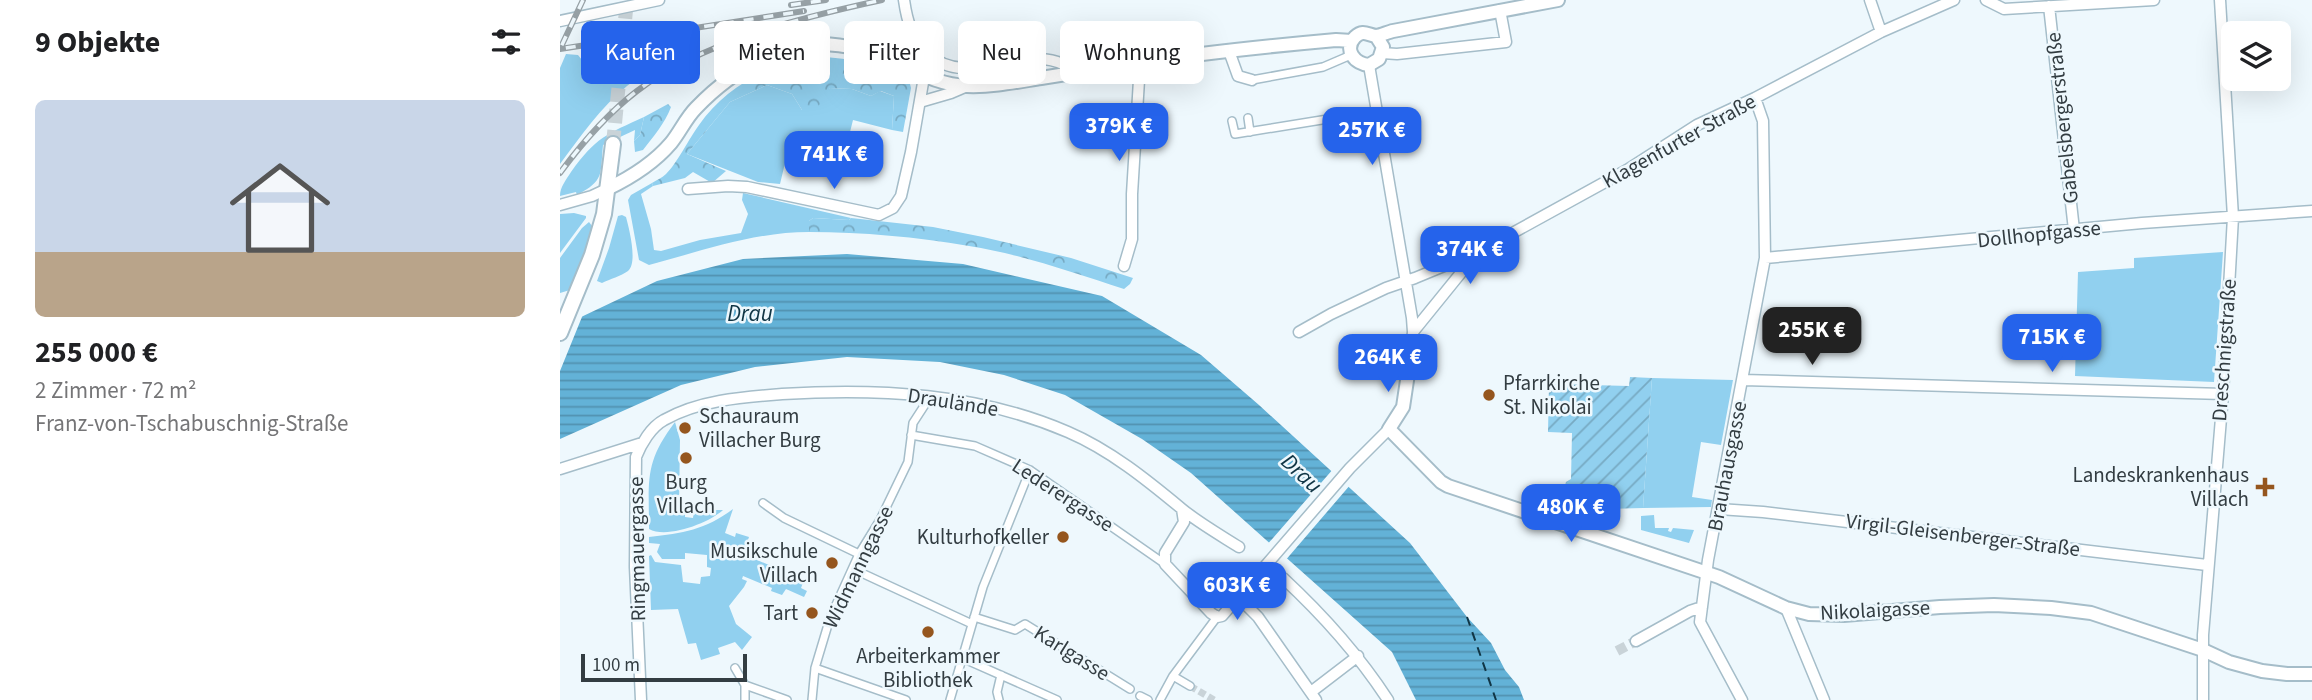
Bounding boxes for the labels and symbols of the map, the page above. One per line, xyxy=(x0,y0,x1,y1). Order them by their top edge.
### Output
street label: Gabelsbergerstraße xyxy=(2038,31,2086,205)
street label: Klagenfurter Straße xyxy=(1597,86,1761,196)
pin: 379K € xyxy=(1062,104,1176,163)
pin: 257K € xyxy=(1315,108,1429,167)
pin: 741K € xyxy=(777,132,891,191)
street label: Dollhopfgasse xyxy=(1976,213,2102,255)
pin: 374K € xyxy=(1413,226,1527,286)
street label: Dreschnigstraße xyxy=(2204,278,2244,422)
water label: Drau xyxy=(727,297,773,330)
pin: 255K € xyxy=(1755,308,1869,367)
pin: 715K € xyxy=(1995,314,2109,374)
pin: 264K € xyxy=(1331,334,1445,394)
place label: Pfarrkirche St. Nikolai xyxy=(1503,368,1600,422)
street label: Draulände xyxy=(906,380,1000,424)
marker: Pfarrkirche St. Nikolai xyxy=(1481,387,1497,403)
street label: Brauhausgasse xyxy=(1700,398,1754,534)
place label: Schauraum Villacher Burg xyxy=(699,401,821,455)
marker: Schauraum Villacher Burg xyxy=(677,420,693,436)
water label: Drau xyxy=(1274,446,1330,501)
marker: Burg Villach xyxy=(678,450,694,466)
street label: Lederergasse xyxy=(1006,451,1120,539)
place label: Landeskrankenhaus Villach xyxy=(2072,460,2249,514)
place label: Burg Villach xyxy=(657,467,715,521)
street label: Ringmauergasse xyxy=(621,476,653,622)
marker: Landeskrankenhaus Villach xyxy=(2255,477,2275,497)
pin: 480K € xyxy=(1514,484,1628,544)
street label: Widmanngasse xyxy=(815,501,901,633)
street label: Virgil-Gleisenberger-Straße xyxy=(1844,506,2082,564)
place label: Kulturhofkeller xyxy=(917,522,1050,552)
marker: Kulturhofkeller xyxy=(1055,529,1071,545)
place label: Musikschule Villach xyxy=(710,536,818,590)
marker: Musikschule Villach xyxy=(824,555,840,571)
pin: 603K € xyxy=(1180,562,1294,622)
street label: Nikolaigasse xyxy=(1819,592,1931,628)
place label: Tart xyxy=(763,598,798,628)
marker: Tart xyxy=(804,605,820,621)
street label: Karlgasse xyxy=(1028,618,1116,688)
marker: Arbeiterkammer Bibliothek xyxy=(920,624,936,640)
place label: Arbeiterkammer Bibliothek xyxy=(856,641,1001,695)
scale bar xyxy=(581,651,747,683)

